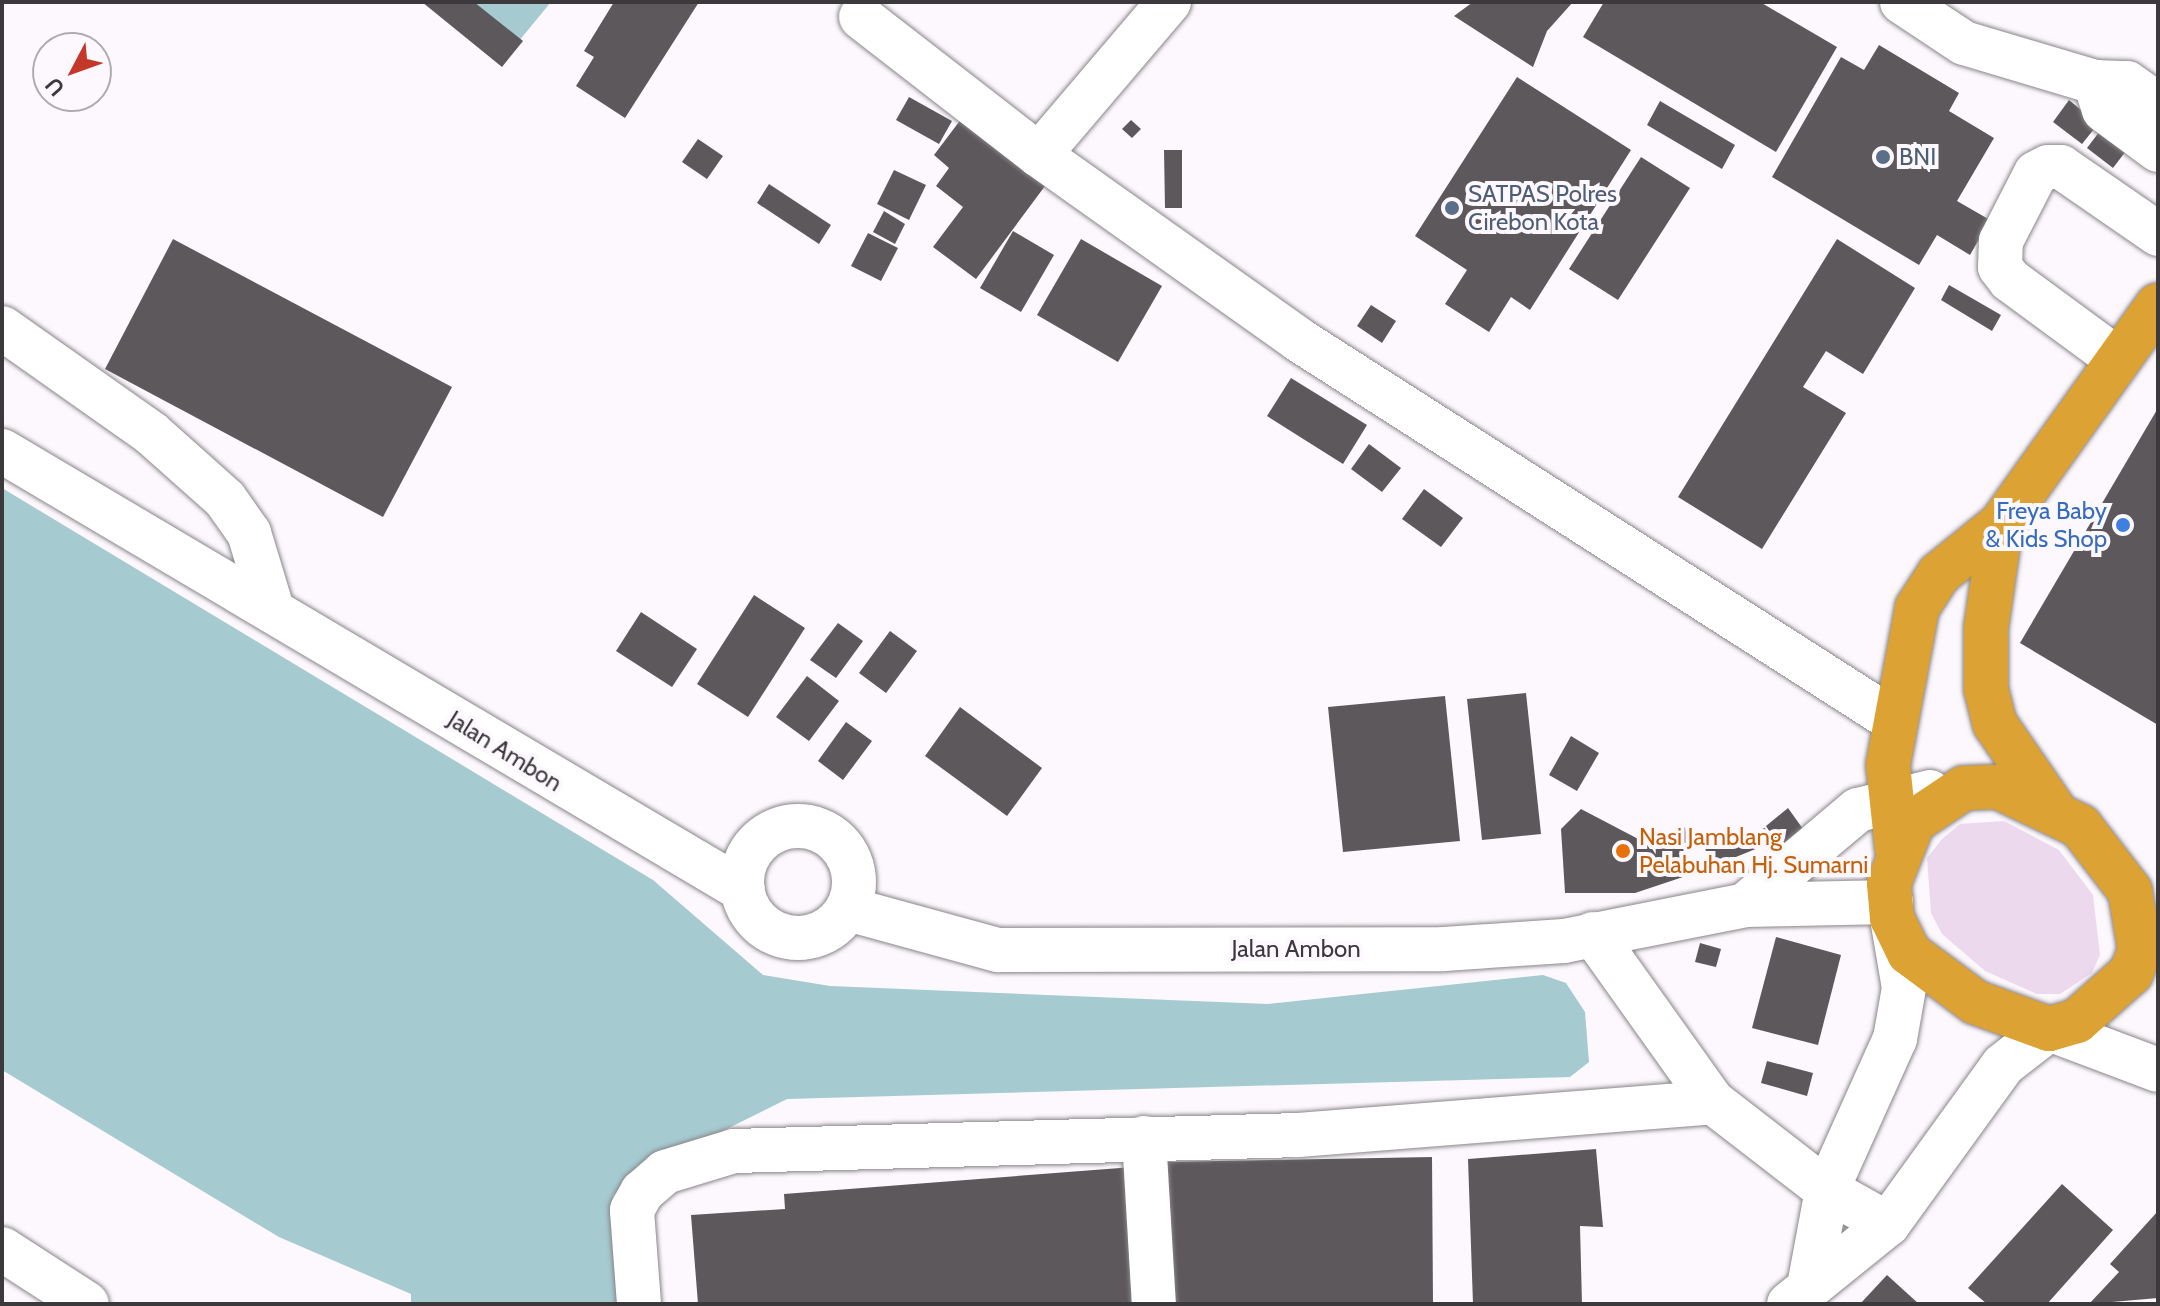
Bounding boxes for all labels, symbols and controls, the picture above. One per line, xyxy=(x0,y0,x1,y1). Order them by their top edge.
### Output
north arrow xyxy=(32,32,112,112)
text: U xyxy=(40,72,70,102)
place label: BNI xyxy=(1899,143,1936,171)
marker: BNI xyxy=(1874,148,1892,166)
place label: SATPAS Polres Cirebon Kota xyxy=(1468,180,1617,236)
marker: SATPAS Polres Cirebon Kota xyxy=(1443,199,1461,217)
place label: Freya Baby & Kids Shop xyxy=(1986,497,2107,553)
marker: Freya Baby & Kids Shop xyxy=(2114,516,2132,534)
street label: Jalan Ambon xyxy=(443,705,567,797)
place label: Nasi Jamblang Pelabuhan Hj. Sumarni xyxy=(1639,823,1868,879)
marker: Nasi Jamblang Pelabuhan Hj. Sumarni xyxy=(1614,842,1632,860)
street label: Jalan Ambon xyxy=(1231,935,1361,963)

